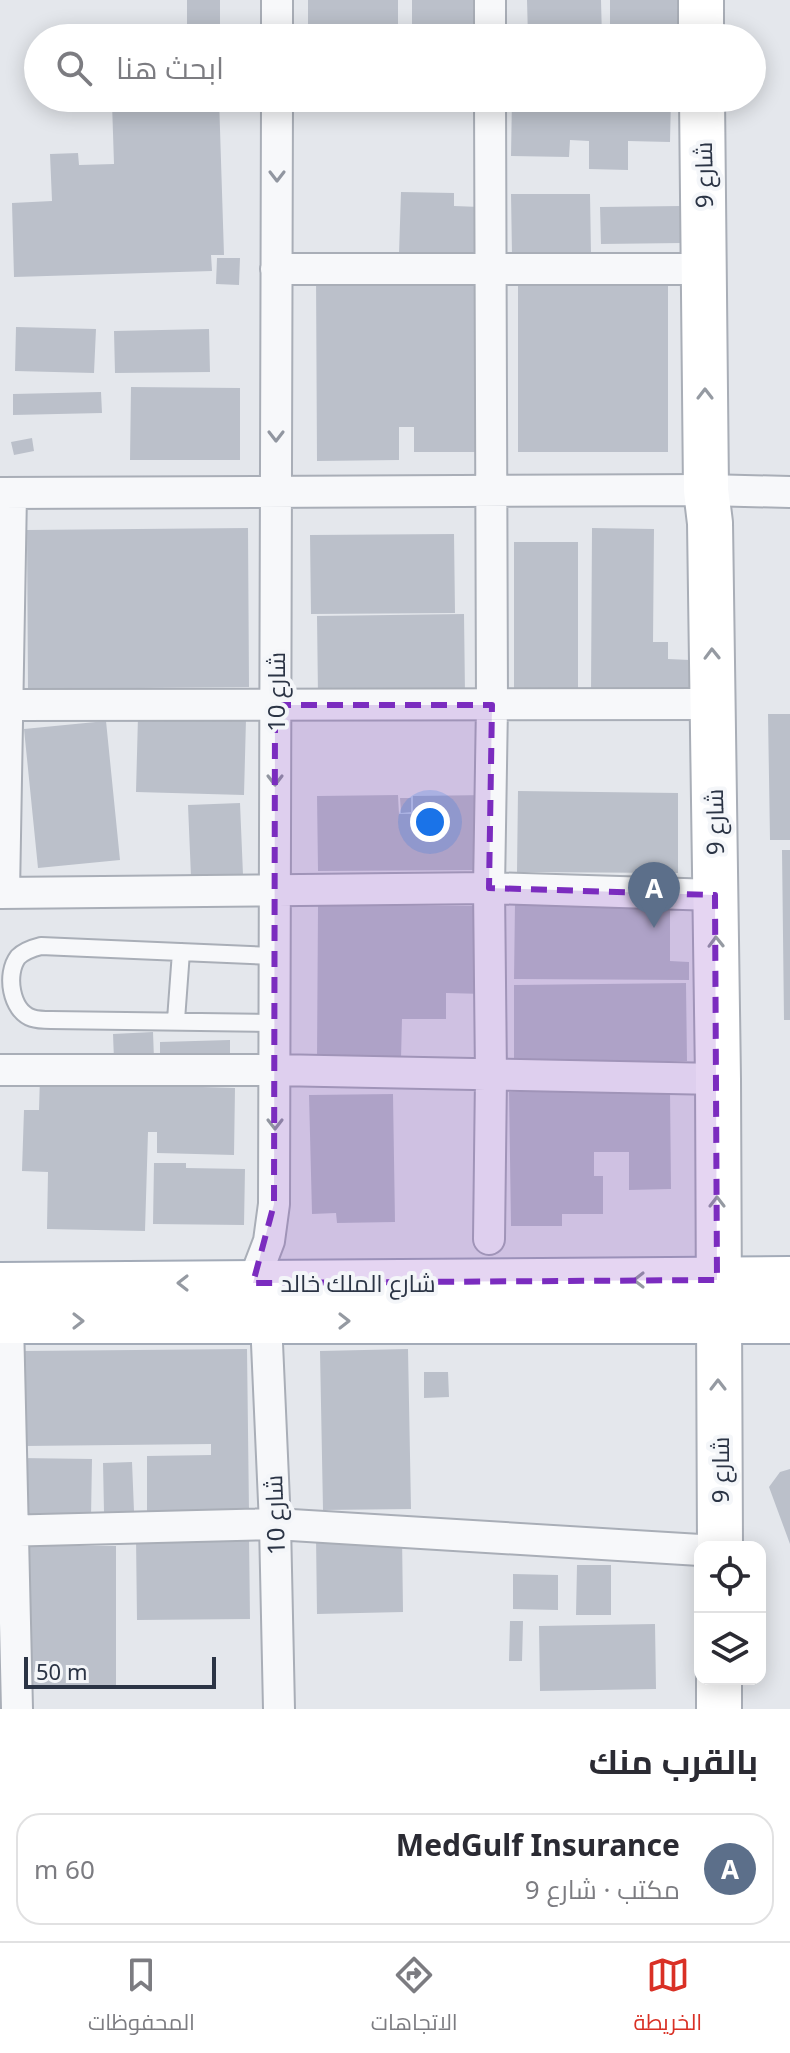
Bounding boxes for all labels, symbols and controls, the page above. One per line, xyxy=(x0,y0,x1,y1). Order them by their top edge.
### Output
search box xyxy=(24,24,766,112)
icon: search xyxy=(52,46,96,90)
text: ابحث هنا xyxy=(116,47,224,88)
street label: شارع 9 xyxy=(686,141,721,209)
one-way arrow xyxy=(268,170,286,183)
one-way arrow xyxy=(696,387,714,400)
one-way arrow xyxy=(267,430,285,443)
one-way arrow xyxy=(703,647,721,660)
street label: شارع 10 xyxy=(259,652,293,732)
one-way arrow xyxy=(266,774,284,787)
street label: شارع 9 xyxy=(697,788,732,856)
your location xyxy=(410,802,450,842)
pin: A xyxy=(628,862,680,928)
one-way arrow xyxy=(707,935,725,948)
one-way arrow xyxy=(266,1118,284,1131)
one-way arrow xyxy=(708,1195,726,1208)
street label: شارع الملك خالد xyxy=(280,1266,436,1300)
one-way arrow xyxy=(632,1271,645,1289)
one-way arrow xyxy=(176,1275,189,1292)
one-way arrow xyxy=(72,1312,85,1330)
one-way arrow xyxy=(338,1312,351,1330)
one-way arrow xyxy=(710,1378,727,1391)
street label: شارع 9 xyxy=(703,1437,737,1503)
street label: شارع 10 xyxy=(256,1474,293,1556)
map controls xyxy=(694,1541,766,1685)
button: locate xyxy=(694,1541,766,1613)
button: layers xyxy=(694,1613,766,1685)
scale bar xyxy=(24,1653,216,1689)
text: 50 m xyxy=(36,1656,87,1686)
text: بالقرب منك xyxy=(589,1738,758,1784)
text: MedGulf Insurance xyxy=(396,1824,680,1865)
text: 60 m xyxy=(34,1851,95,1887)
text: A xyxy=(721,1851,739,1887)
text: مكتب · شارع 9 xyxy=(525,1871,680,1907)
tab: المحفوظات xyxy=(88,1953,195,2043)
tab: الاتجاهات xyxy=(371,1953,458,2043)
tab: الخريطة xyxy=(633,1953,702,2043)

